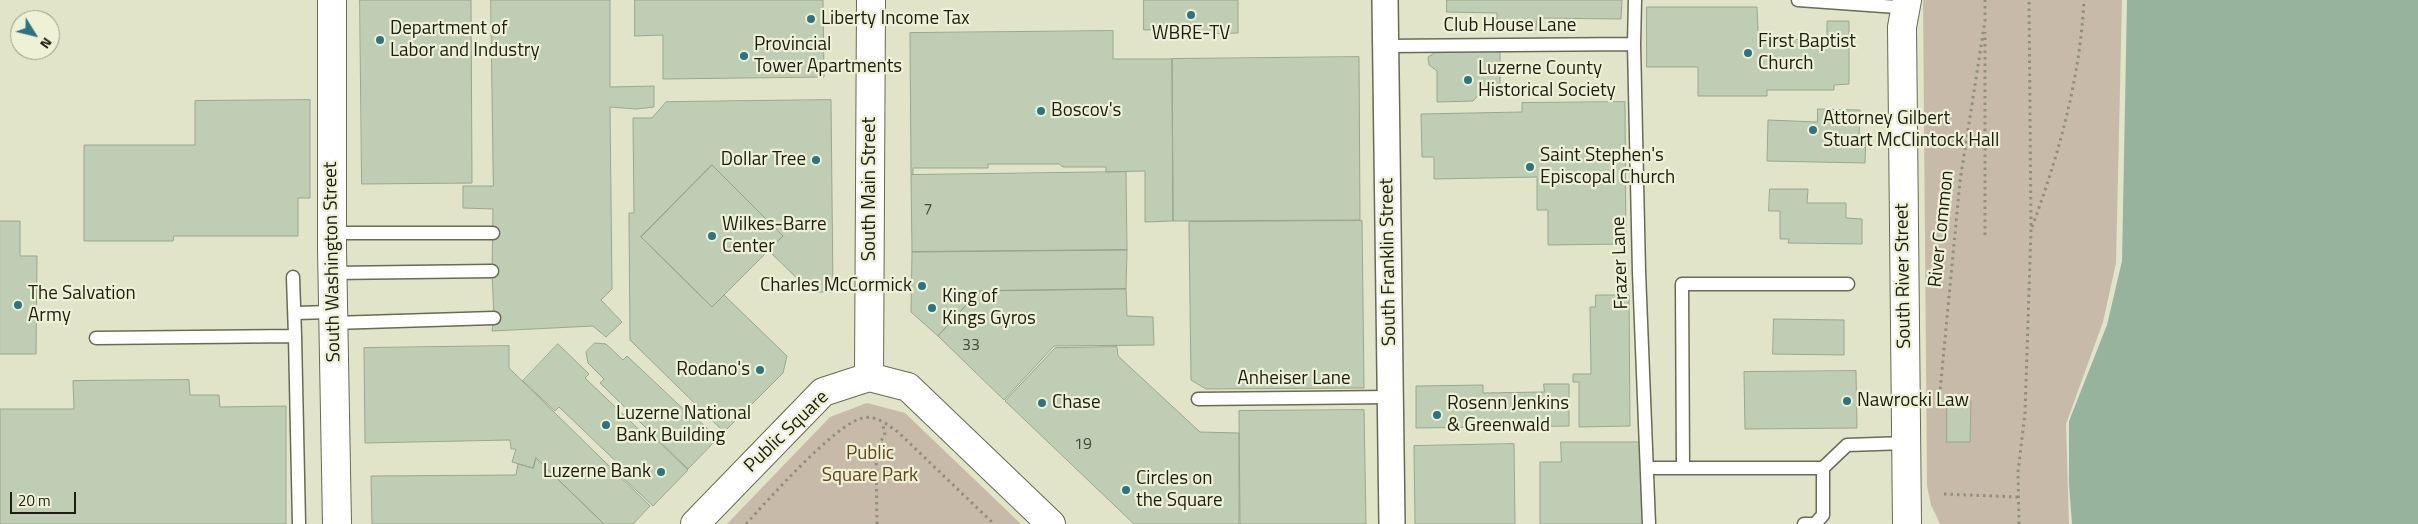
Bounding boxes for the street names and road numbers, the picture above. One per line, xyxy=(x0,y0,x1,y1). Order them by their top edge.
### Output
street label: Club House Lane xyxy=(1444,15,1576,37)
street label: South Main Street xyxy=(859,117,881,261)
street label: South Washington Street xyxy=(320,161,346,363)
street label: River Common xyxy=(1925,169,1959,289)
street label: South Franklin Street xyxy=(1376,178,1402,346)
street label: South River Street xyxy=(1891,203,1917,349)
street label: Frazer Lane xyxy=(1608,216,1634,310)
street label: Anheiser Lane xyxy=(1237,368,1351,390)
street label: Public Square xyxy=(740,386,834,478)

